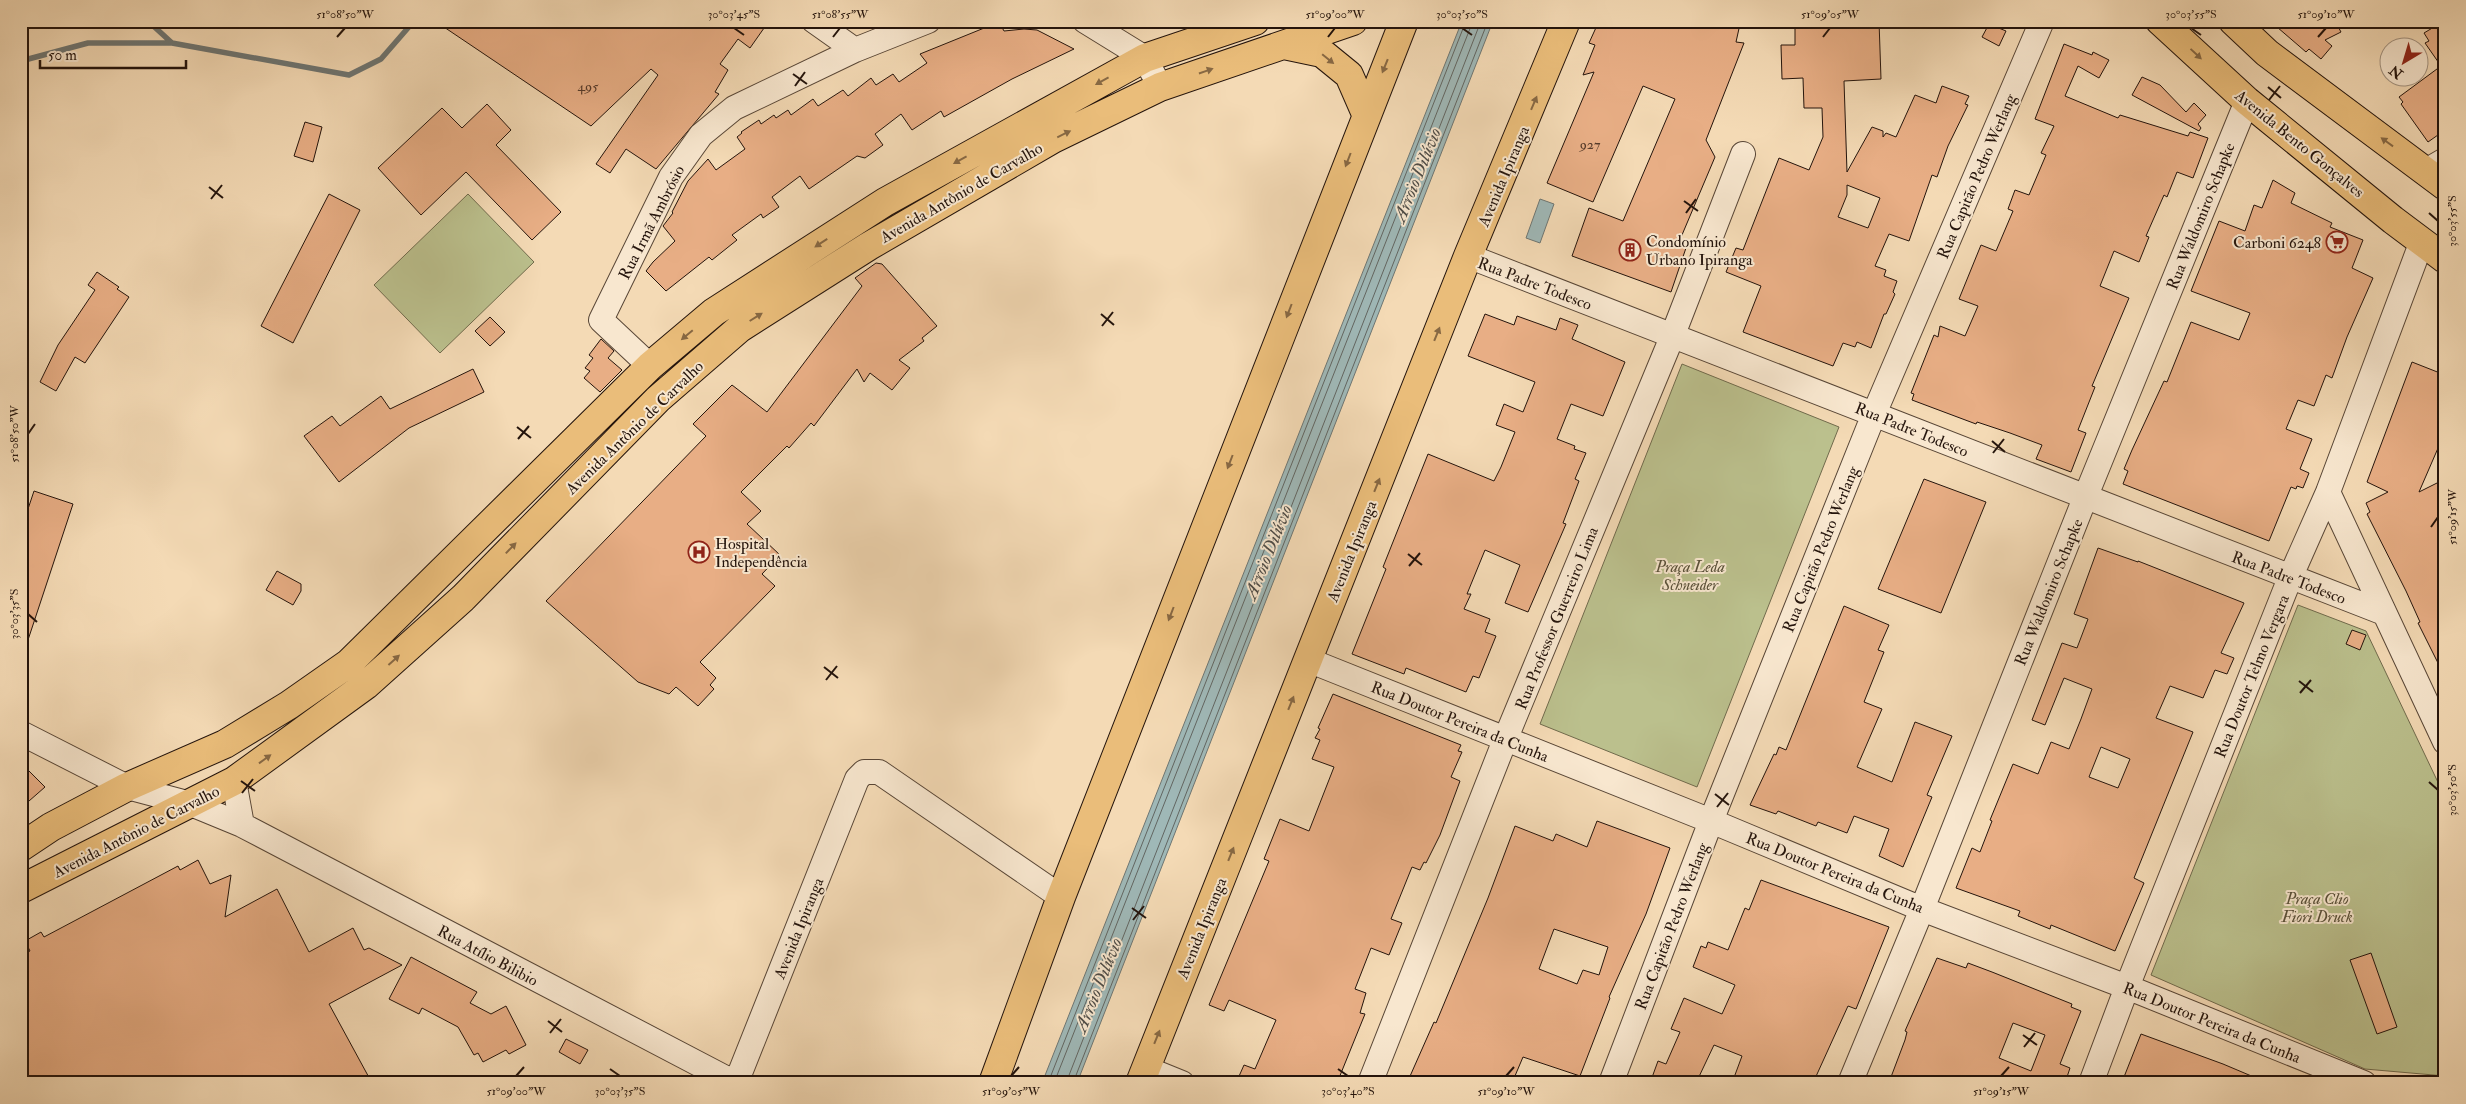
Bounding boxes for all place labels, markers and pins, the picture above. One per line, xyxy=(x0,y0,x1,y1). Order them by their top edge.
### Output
supermarket icon: Carboni 6248 xyxy=(2325,230,2349,254)
place label: Condomínio Urbano Ipiranga xyxy=(1646,232,1753,271)
place label: Carboni 6248 xyxy=(2233,233,2321,253)
building icon: Condomínio Urbano Ipiranga xyxy=(1618,238,1642,262)
place label: Hospital Independência xyxy=(715,534,808,573)
hospital icon: Hospital Independência xyxy=(687,540,711,564)

